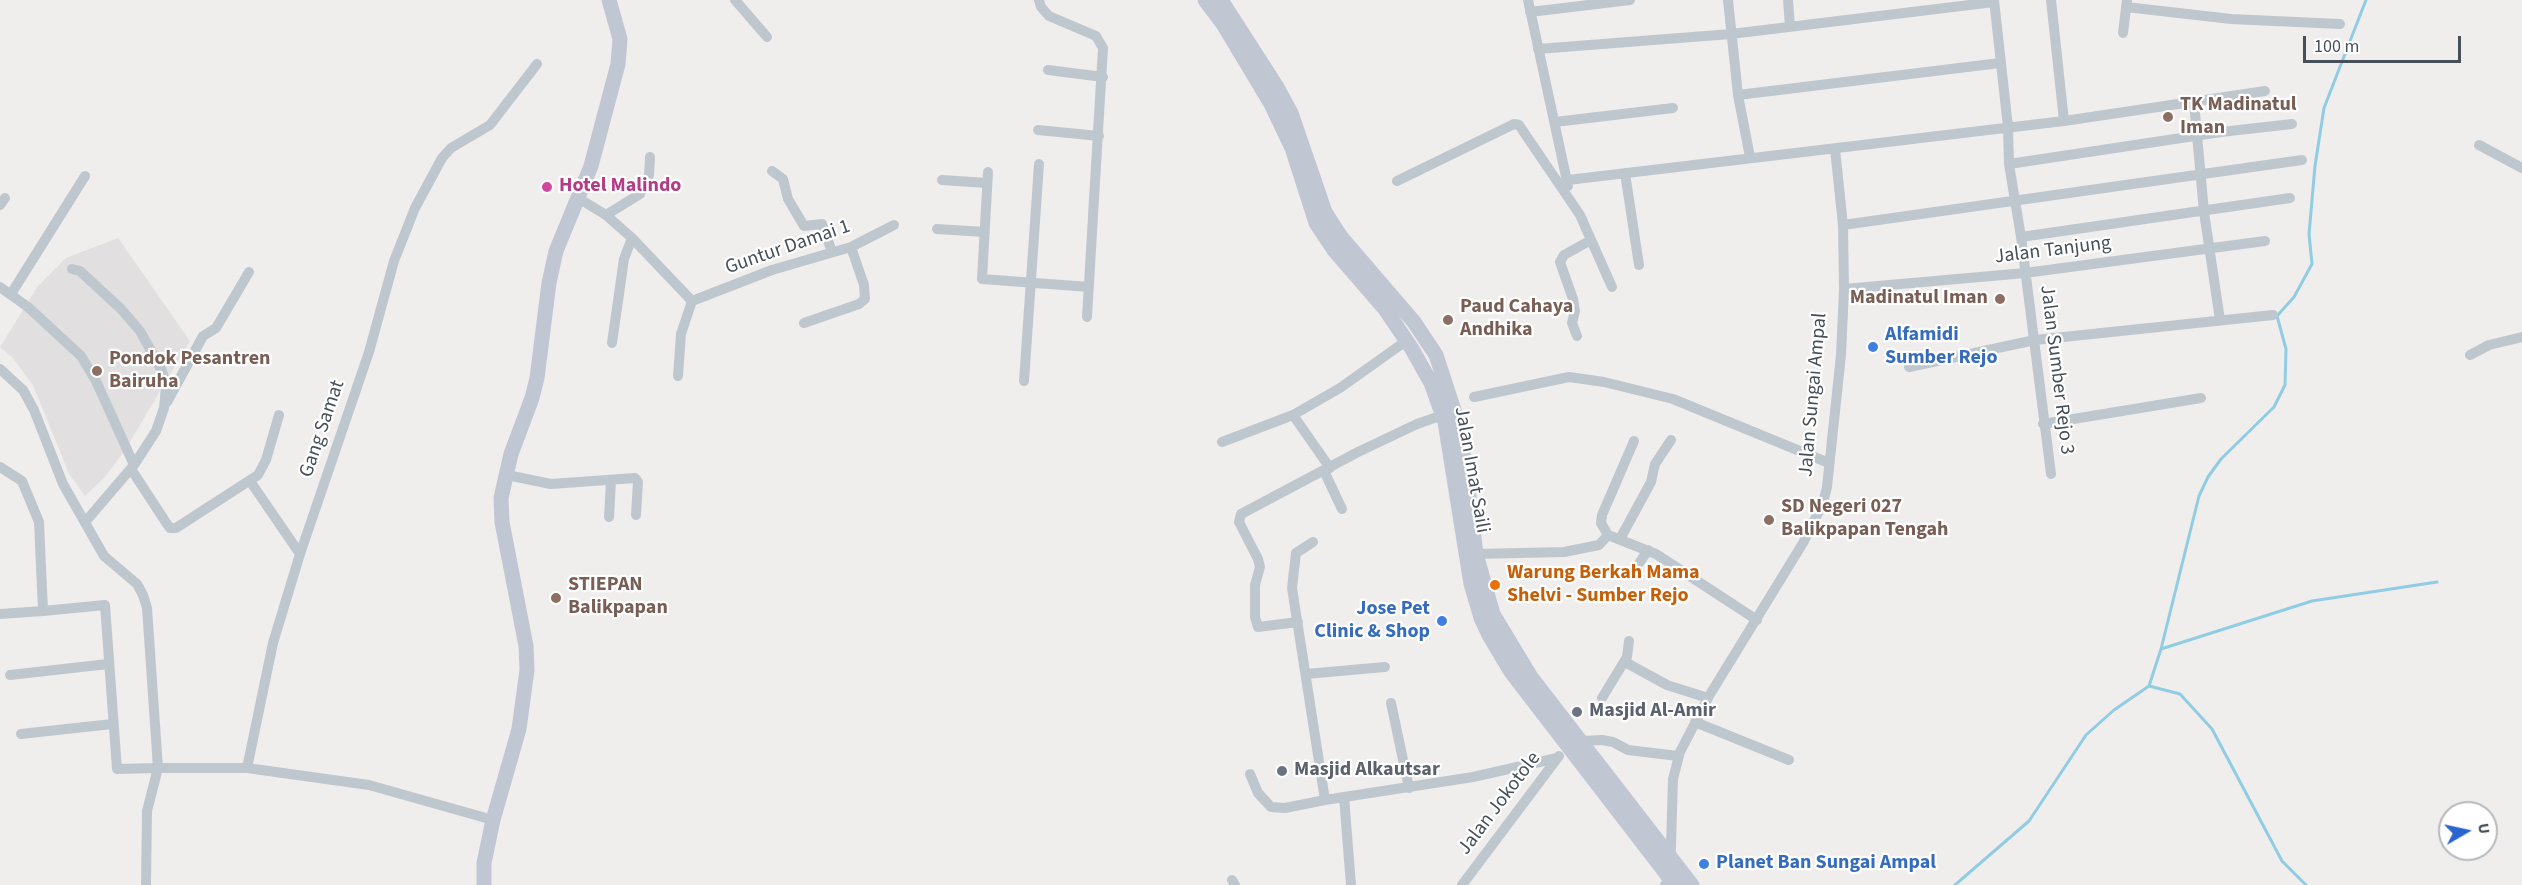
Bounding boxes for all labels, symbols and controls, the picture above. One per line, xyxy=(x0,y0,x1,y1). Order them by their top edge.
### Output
scale bar xyxy=(2306,24,2464,62)
text: 100 m xyxy=(2314,34,2359,59)
place label: TK Madinatul Iman xyxy=(2180,94,2297,141)
marker: TK Madinatul Iman xyxy=(2161,110,2175,124)
place label: Hotel Malindo xyxy=(559,175,681,199)
marker: Hotel Malindo xyxy=(540,180,554,194)
street label: Guntur Damai 1 xyxy=(722,215,854,281)
street label: Jalan Tanjung xyxy=(1994,232,2112,270)
street label: Jalan Sumber Rejo 3 xyxy=(2034,284,2078,456)
place label: Madinatul Iman xyxy=(1850,287,1988,311)
marker: Madinatul Iman xyxy=(1993,292,2007,306)
place label: Paud Cahaya Andhika xyxy=(1460,296,1573,343)
street label: Jalan Sungai Ampal xyxy=(1795,312,1833,478)
marker: Paud Cahaya Andhika xyxy=(1441,313,1455,327)
place label: Alfamidi Sumber Rejo xyxy=(1885,324,1997,371)
marker: Alfamidi Sumber Rejo xyxy=(1866,340,1880,354)
place label: Pondok Pesantren Bairuha xyxy=(109,348,270,395)
marker: Pondok Pesantren Bairuha xyxy=(90,364,104,378)
street label: Gang Samat xyxy=(295,377,351,481)
street label: Jalan Imat Saili xyxy=(1448,405,1494,535)
place label: SD Negeri 027 Balikpapan Tengah xyxy=(1781,496,1948,543)
marker: SD Negeri 027 Balikpapan Tengah xyxy=(1762,513,1776,527)
place label: Warung Berkah Mama Shelvi - Sumber Rejo xyxy=(1507,562,1700,609)
place label: STIEPAN Balikpapan xyxy=(568,574,668,621)
marker: Warung Berkah Mama Shelvi - Sumber Rejo xyxy=(1488,578,1502,592)
marker: STIEPAN Balikpapan xyxy=(549,591,563,605)
place label: Jose Pet Clinic & Shop xyxy=(1314,598,1430,645)
marker: Jose Pet Clinic & Shop xyxy=(1435,614,1449,628)
place label: Masjid Al-Amir xyxy=(1589,700,1716,724)
marker: Masjid Al-Amir xyxy=(1570,705,1584,719)
street label: Jalan Jokotole xyxy=(1454,748,1546,860)
place label: Masjid Alkautsar xyxy=(1294,759,1440,783)
marker: Masjid Alkautsar xyxy=(1275,764,1289,778)
north arrow xyxy=(2438,801,2498,861)
text: U xyxy=(2472,822,2495,835)
place label: Planet Ban Sungai Ampal xyxy=(1716,852,1936,876)
marker: Planet Ban Sungai Ampal xyxy=(1697,857,1711,871)

